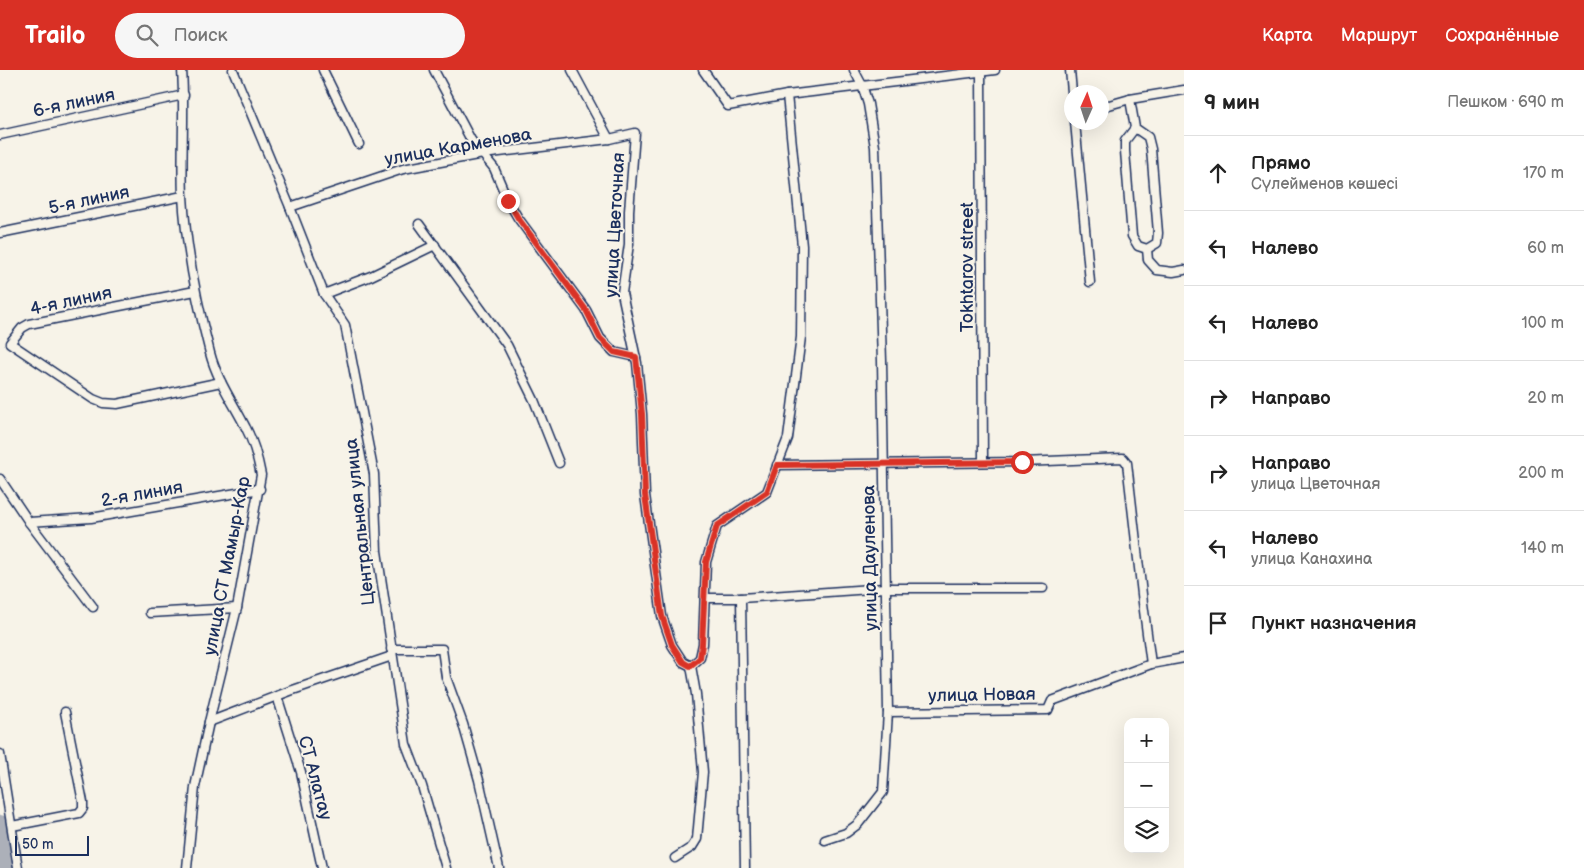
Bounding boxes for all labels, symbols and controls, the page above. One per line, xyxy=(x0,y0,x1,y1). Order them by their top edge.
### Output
search box xyxy=(115,13,465,58)
text: Trailo xyxy=(25,21,85,50)
icon: search xyxy=(133,21,161,49)
text: Поиск xyxy=(173,24,228,47)
text: Карта xyxy=(1262,25,1313,46)
text: Маршрут xyxy=(1341,25,1417,46)
text: Сохранённые xyxy=(1445,25,1559,46)
street label: 6-я линия xyxy=(31,84,117,122)
north arrow xyxy=(1064,85,1109,130)
text: 9 мин xyxy=(1204,90,1260,115)
text: Пешком · 690 m xyxy=(1447,93,1564,112)
street label: улица Карменова xyxy=(383,124,533,170)
street label: улица Цветочная xyxy=(601,152,629,298)
text: Прямо xyxy=(1251,152,1311,175)
icon: ahead xyxy=(1204,159,1232,187)
text: 170 m xyxy=(1523,164,1564,183)
text: Сүлейменов көшесі xyxy=(1251,175,1398,194)
street label: 5-я линия xyxy=(47,181,131,219)
route end xyxy=(497,190,520,213)
street label: Tokhtarov street xyxy=(957,201,978,332)
icon: left xyxy=(1204,234,1232,262)
text: Налево xyxy=(1251,237,1318,260)
text: 60 m xyxy=(1527,239,1564,258)
street label: 4-я линия xyxy=(28,282,114,320)
icon: left xyxy=(1204,309,1232,337)
text: Налево xyxy=(1251,312,1318,335)
text: 100 m xyxy=(1521,314,1564,333)
icon: right xyxy=(1204,384,1232,412)
text: Направо xyxy=(1251,387,1331,410)
text: 20 m xyxy=(1528,389,1564,408)
street label: Центральная улица xyxy=(341,437,379,607)
route start xyxy=(1011,451,1034,474)
text: Направо xyxy=(1251,452,1331,475)
icon: right xyxy=(1204,459,1232,487)
text: 200 m xyxy=(1518,464,1564,483)
street label: улица СТ Мамыр-Кар xyxy=(199,475,255,657)
text: улица Цветочная xyxy=(1251,475,1380,494)
street label: 2-я линия xyxy=(100,476,184,512)
street label: улица Дауленова xyxy=(858,484,882,631)
text: Налево xyxy=(1251,527,1318,550)
icon: left xyxy=(1204,534,1232,562)
text: 140 m xyxy=(1521,539,1564,558)
text: улица Канахина xyxy=(1251,550,1373,569)
icon: arrive xyxy=(1204,609,1232,637)
text: Пункт назначения xyxy=(1251,612,1416,635)
street label: улица Новая xyxy=(928,684,1036,706)
map controls xyxy=(1124,718,1169,853)
button: + xyxy=(1124,718,1169,763)
street label: СТ Алатау xyxy=(294,734,336,823)
button: − xyxy=(1124,763,1169,808)
button: layers xyxy=(1124,808,1169,853)
scale bar xyxy=(15,833,89,856)
text: 50 m xyxy=(22,836,54,853)

